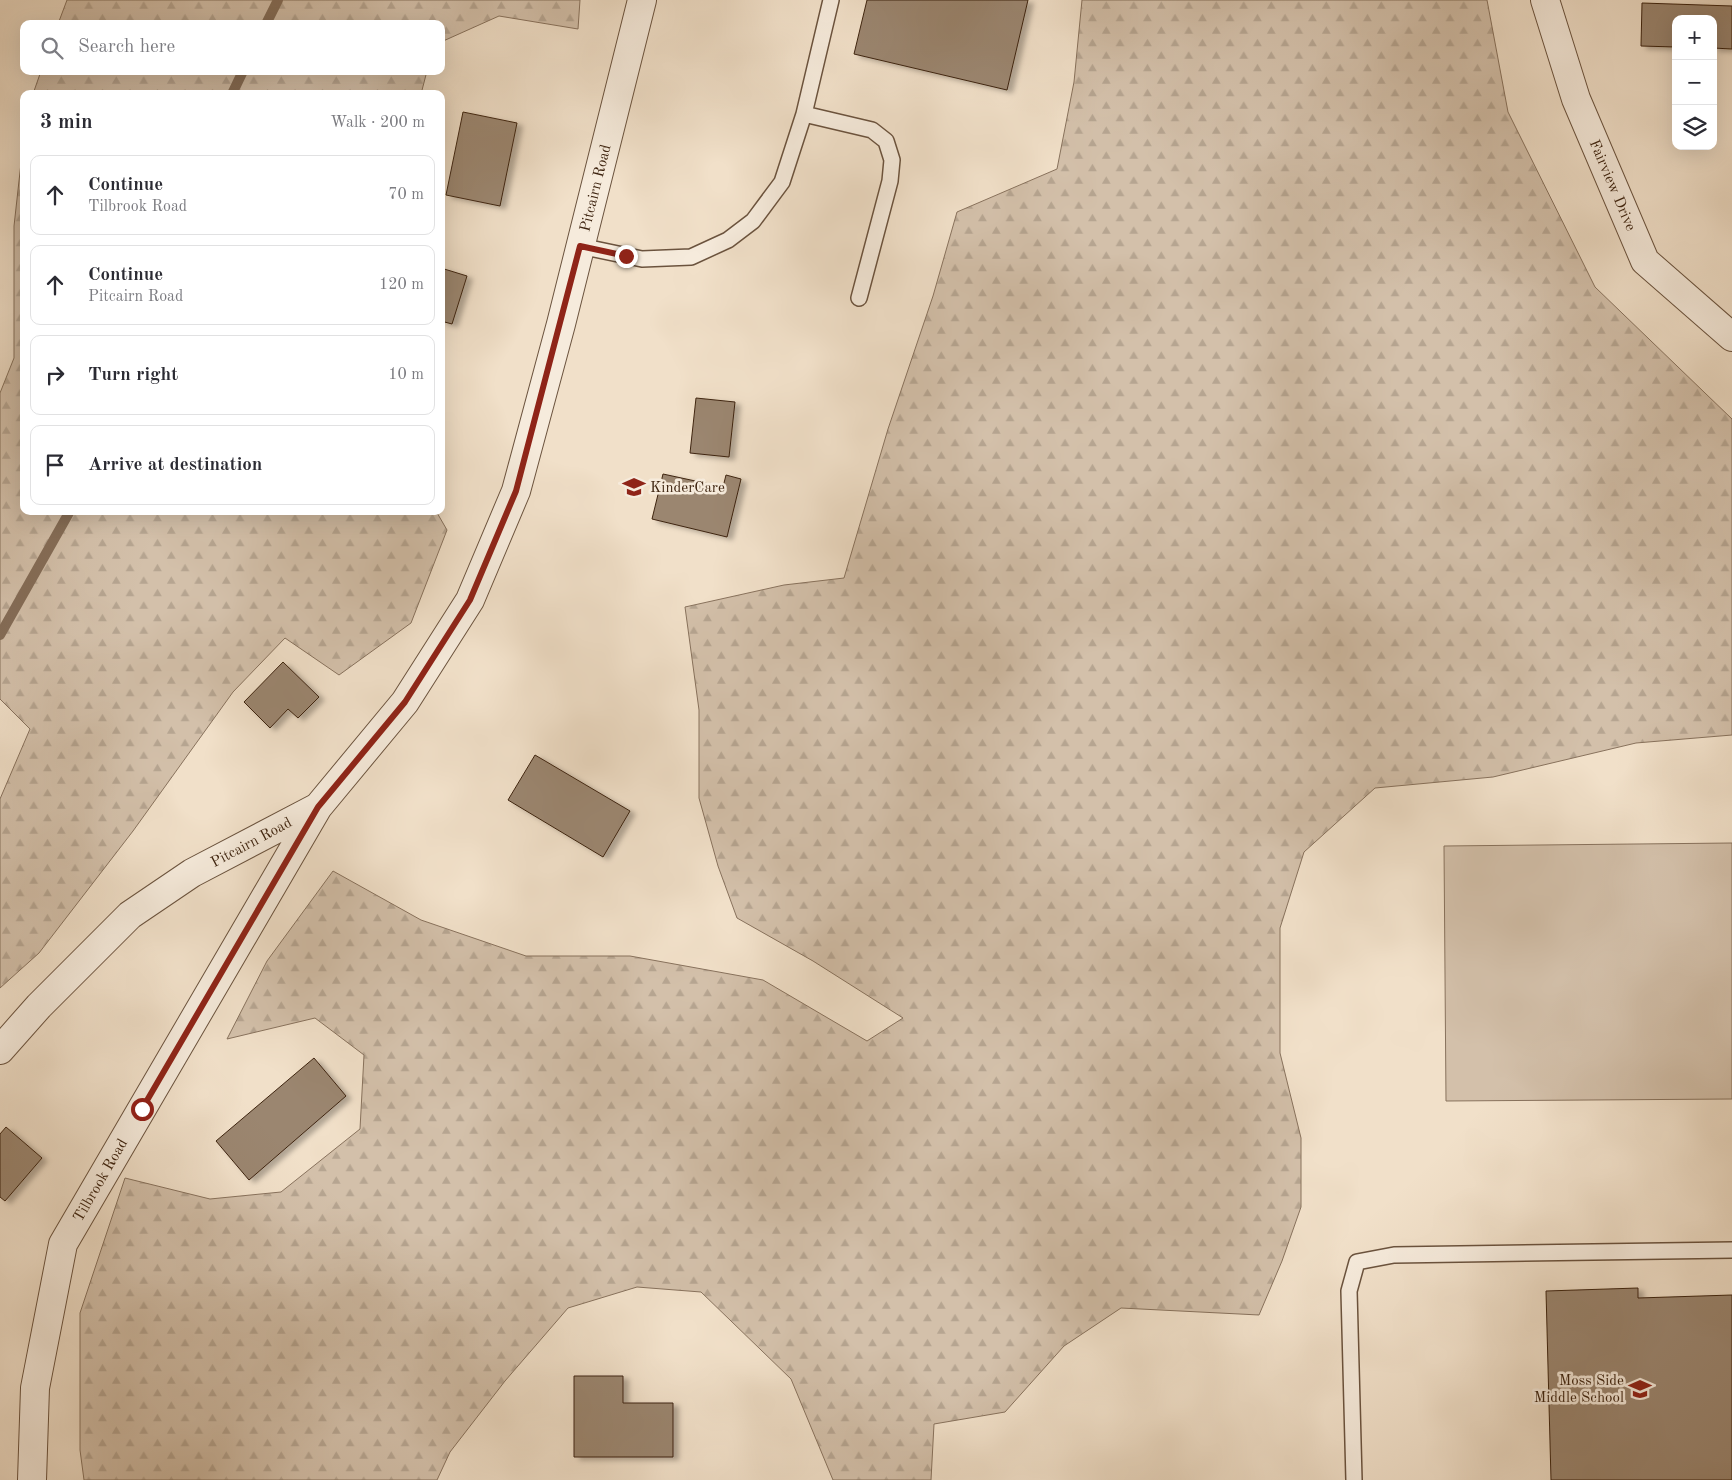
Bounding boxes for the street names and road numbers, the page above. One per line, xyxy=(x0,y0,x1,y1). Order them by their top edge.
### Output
street label: Fairview Drive xyxy=(1586,138,1638,234)
street label: Pitcairn Road xyxy=(578,143,615,234)
street label: Pitcairn Road xyxy=(209,816,295,871)
street label: Tilbrook Road xyxy=(72,1137,131,1225)

